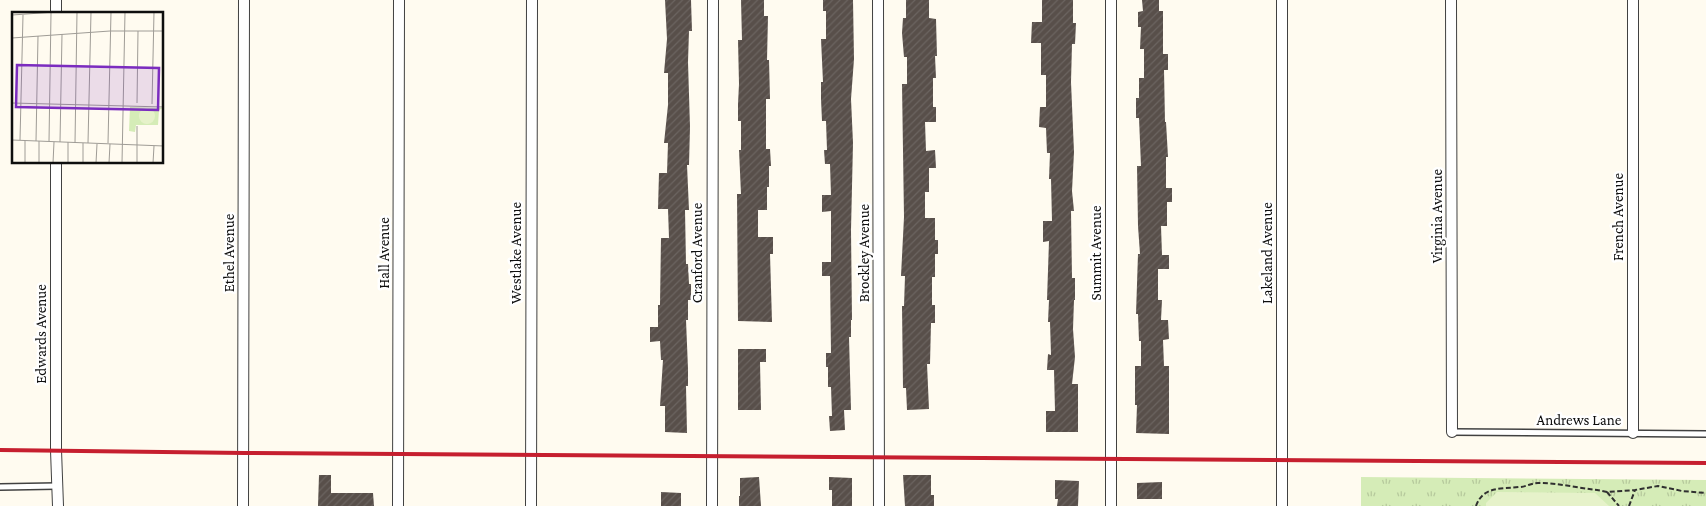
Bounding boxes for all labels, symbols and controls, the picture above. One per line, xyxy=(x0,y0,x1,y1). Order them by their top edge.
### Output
inset map xyxy=(12,12,164,164)
street label: Virginia Avenue xyxy=(1429,168,1446,263)
street label: French Avenue xyxy=(1610,173,1626,261)
street label: Westlake Avenue xyxy=(508,202,524,304)
street label: Cranford Avenue xyxy=(689,202,705,303)
street label: Lakeland Avenue xyxy=(1259,202,1275,304)
street label: Brockley Avenue xyxy=(856,203,873,302)
street label: Summit Avenue xyxy=(1088,205,1104,300)
street label: Ethel Avenue xyxy=(221,213,237,292)
street label: Hall Avenue xyxy=(376,217,392,289)
street label: Edwards Avenue xyxy=(33,284,49,384)
street label: Andrews Lane xyxy=(1537,412,1622,428)

